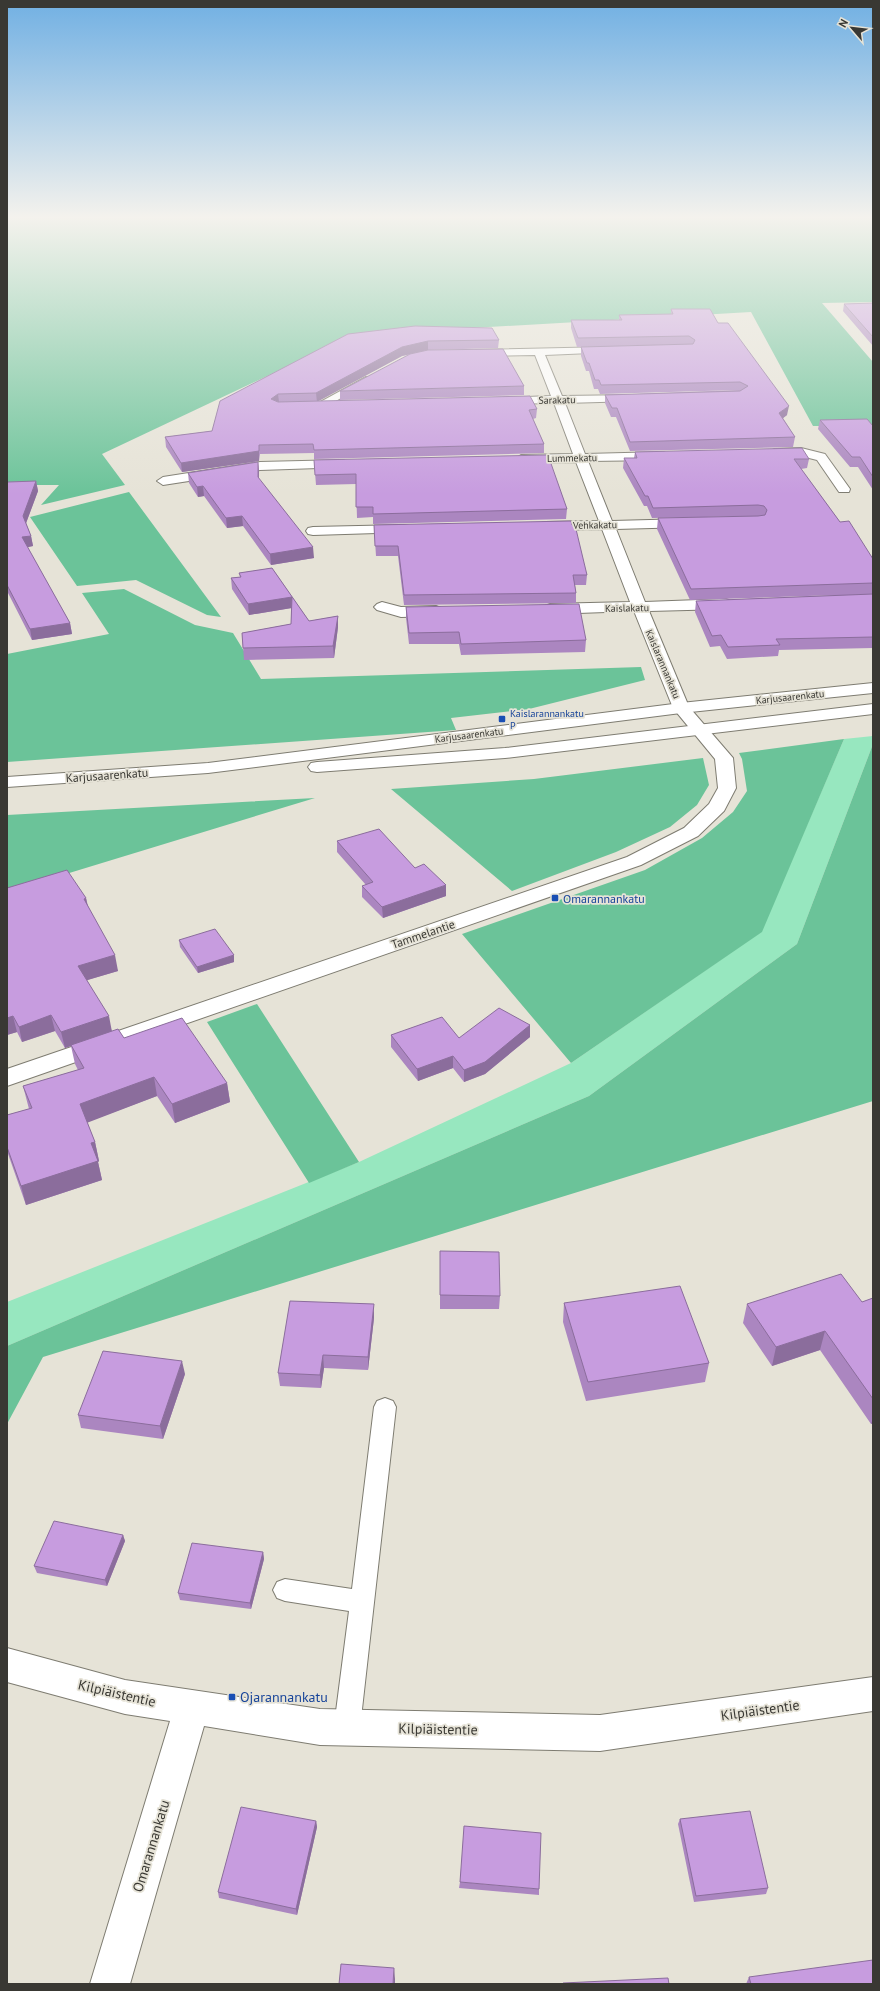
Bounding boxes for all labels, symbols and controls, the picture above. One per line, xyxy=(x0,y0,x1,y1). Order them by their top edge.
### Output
north arrow xyxy=(832,8,872,48)
text: N xyxy=(835,17,851,30)
street label: Sarakatu xyxy=(538,393,576,407)
street label: Lummekatu xyxy=(547,451,597,465)
street label: Vehkakatu xyxy=(572,518,617,532)
street label: Kaislakatu xyxy=(605,601,649,615)
street label: Kaislarannankatu xyxy=(643,627,683,701)
street label: Karjusaarenkatu xyxy=(755,687,825,707)
place label: Kaislarannankatu P xyxy=(510,707,584,732)
marker: Kaislarannankatu P xyxy=(497,714,507,724)
street label: Karjusaarenkatu xyxy=(434,724,504,746)
street label: Karjusaarenkatu xyxy=(65,765,149,785)
place label: Omarannankatu xyxy=(563,891,645,906)
marker: Omarannankatu xyxy=(550,893,560,903)
street label: Tammelantie xyxy=(389,916,457,952)
street label: Kilpiäistentie xyxy=(76,1675,158,1711)
place label: Ojarannankatu xyxy=(240,1688,328,1706)
marker: Ojarannankatu xyxy=(227,1692,237,1702)
street label: Kilpiäistentie xyxy=(719,1696,801,1724)
street label: Kilpiäistentie xyxy=(398,1719,478,1739)
street label: Omarannankatu xyxy=(128,1798,174,1894)

